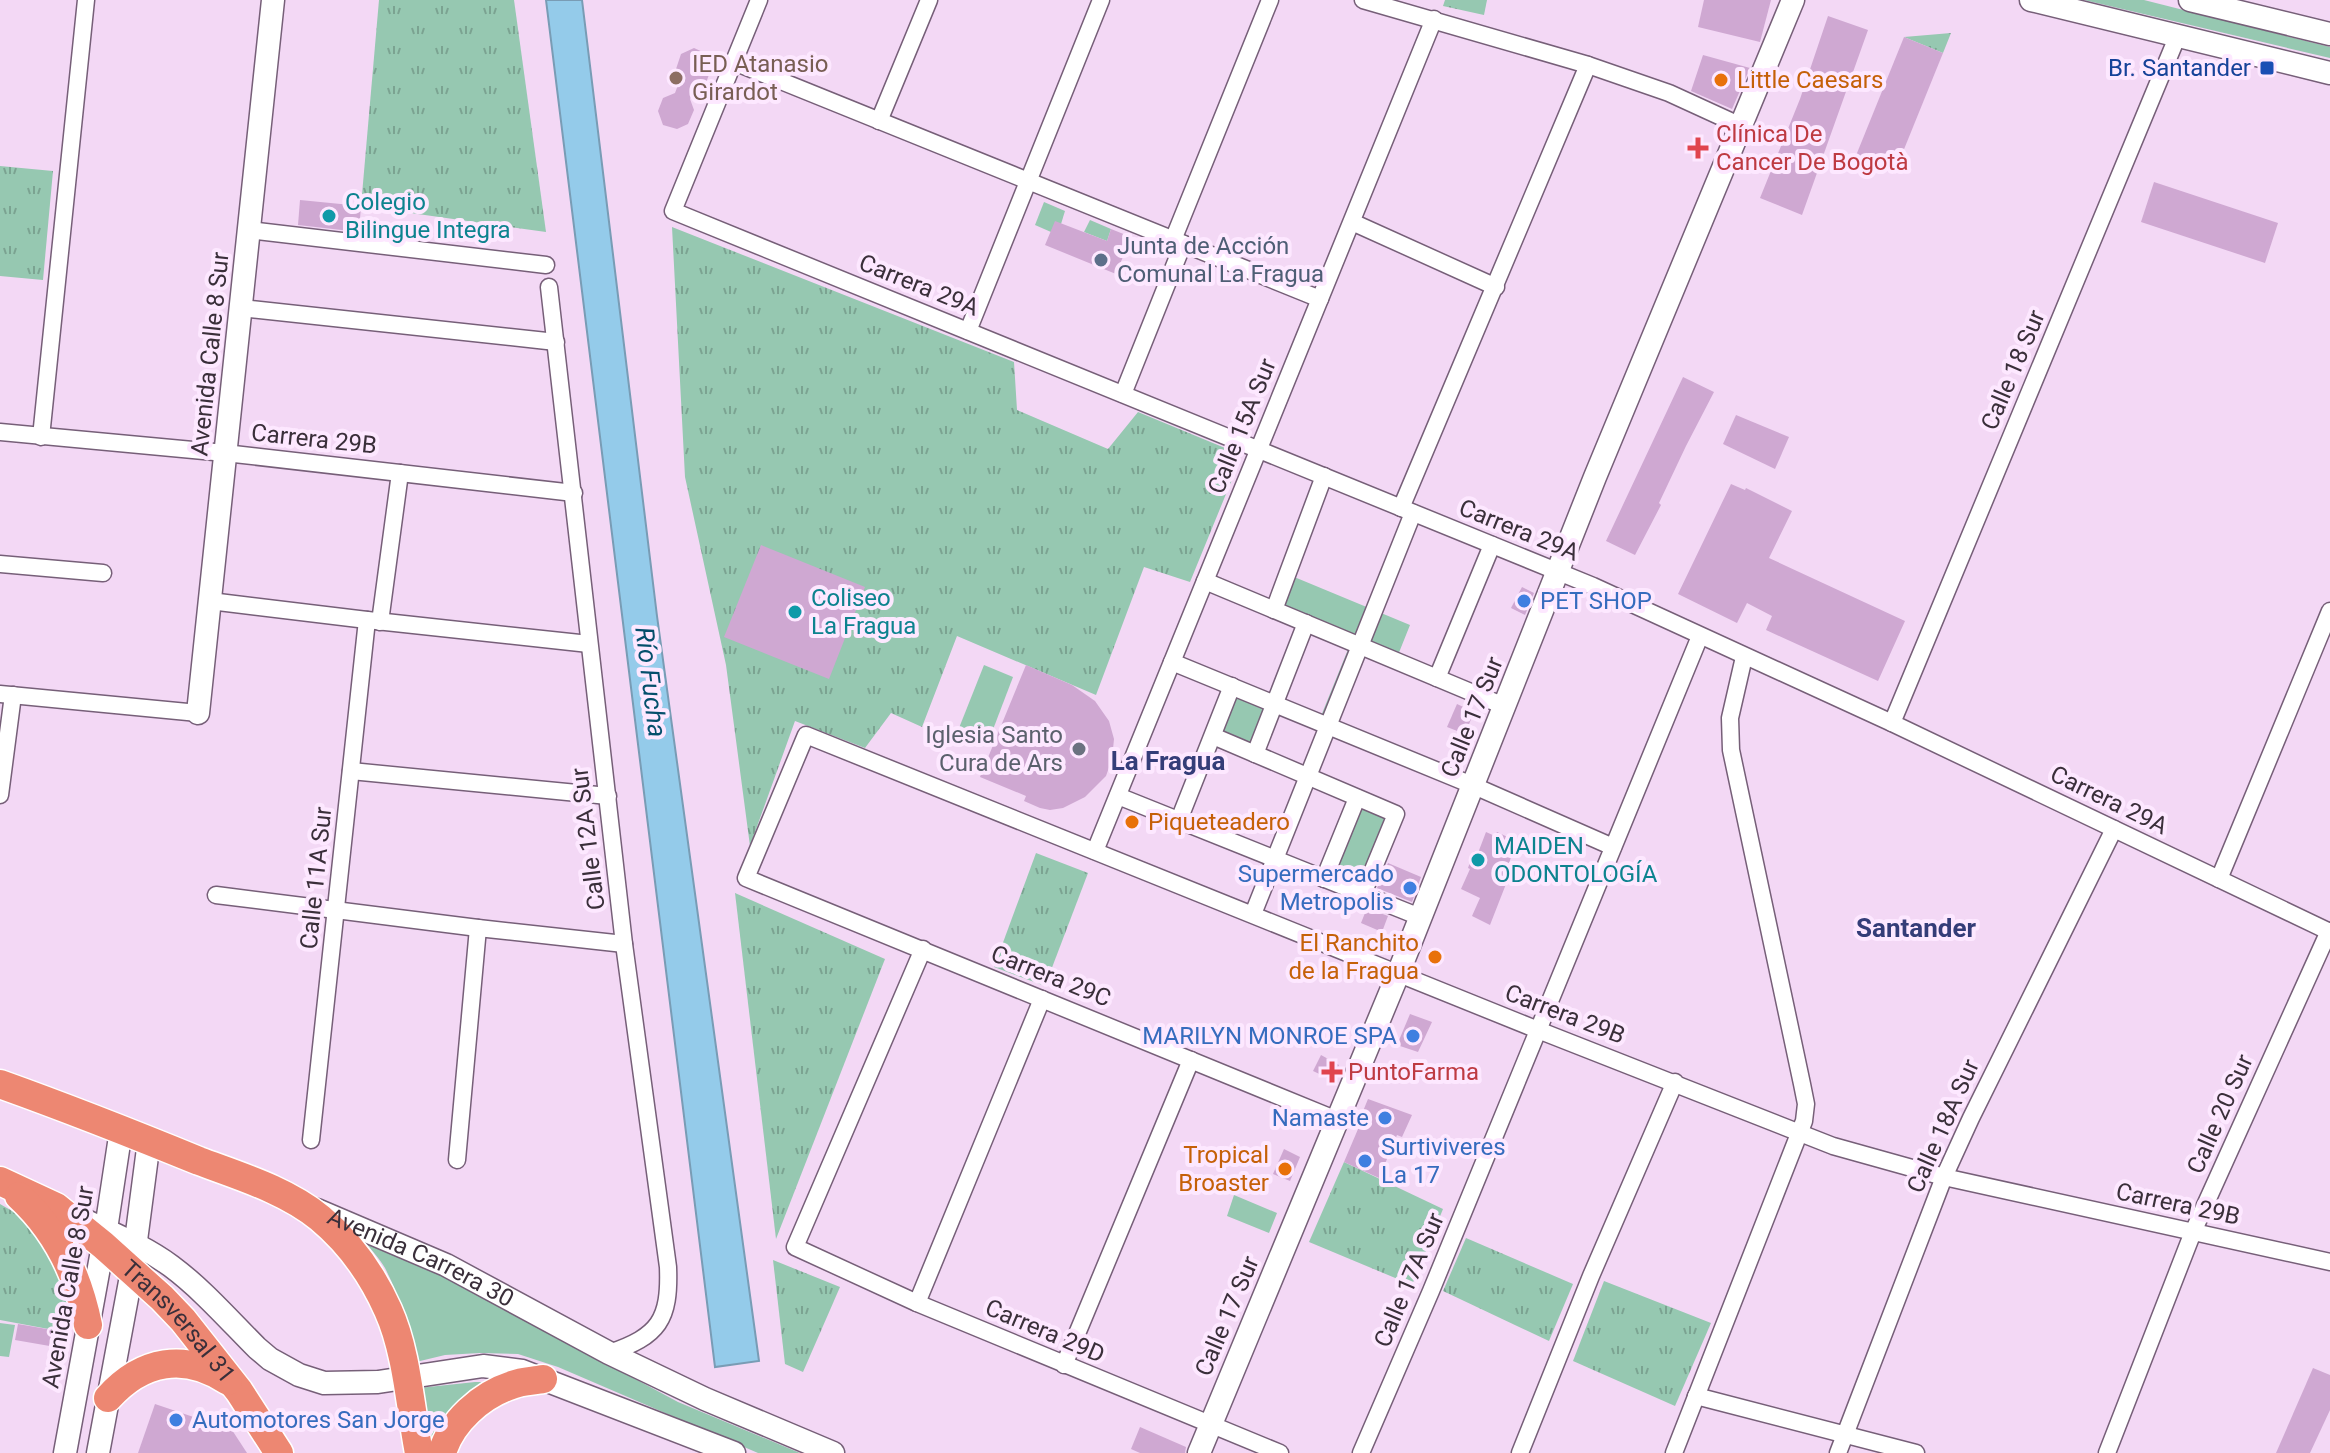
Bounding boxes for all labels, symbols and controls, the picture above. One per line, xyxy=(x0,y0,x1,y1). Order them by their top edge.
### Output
place label: IED Atanasio Girardot xyxy=(692,50,828,106)
place label: Br. Santander xyxy=(2108,54,2251,82)
marker: Br. Santander xyxy=(2258,59,2276,77)
place label: Little Caesars xyxy=(1737,66,1883,94)
marker: IED Atanasio Girardot xyxy=(667,69,685,87)
marker: Little Caesars xyxy=(1712,71,1730,89)
place label: Clínica De Cancer De Bogotà xyxy=(1716,120,1908,176)
marker: Clínica De Cancer De Bogotà xyxy=(1687,137,1709,159)
place label: Colegio Bilingue Integra xyxy=(345,188,511,244)
marker: Colegio Bilingue Integra xyxy=(320,207,338,225)
place label: Junta de Acción Comunal La Fragua xyxy=(1117,232,1324,288)
street label: Carrera 29A xyxy=(855,248,983,322)
street label: Avenida Calle 8 Sur xyxy=(185,251,235,457)
marker: Junta de Acción Comunal La Fragua xyxy=(1092,251,1110,269)
street label: Calle 18 Sur xyxy=(1975,306,2051,434)
street label: Calle 15A Sur xyxy=(1202,354,1282,498)
street label: Carrera 29B xyxy=(250,418,378,460)
street label: Carrera 29A xyxy=(1455,493,1583,567)
place label: Coliseo La Fragua xyxy=(811,584,916,640)
place label: PET SHOP xyxy=(1540,587,1652,615)
marker: PET SHOP xyxy=(1515,592,1533,610)
marker: Coliseo La Fragua xyxy=(786,603,804,621)
water label: Río Fucha xyxy=(629,625,673,739)
street label: Calle 17 Sur xyxy=(1435,653,1509,781)
place label: Iglesia Santo Cura de Ars xyxy=(925,721,1063,777)
marker: Iglesia Santo Cura de Ars xyxy=(1070,740,1088,758)
district label: La Fragua xyxy=(1111,746,1225,776)
street label: Carrera 29A xyxy=(2046,760,2172,841)
street label: Calle 12A Sur xyxy=(565,766,611,912)
street label: Calle 11A Sur xyxy=(295,805,337,951)
place label: Piqueteadero xyxy=(1148,808,1290,836)
marker: Piqueteadero xyxy=(1123,813,1141,831)
place label: MAIDEN ODONTOLOGÍA xyxy=(1494,832,1658,888)
marker: MAIDEN ODONTOLOGÍA xyxy=(1469,851,1487,869)
place label: Supermercado Metropolis xyxy=(1238,860,1394,916)
marker: Supermercado Metropolis xyxy=(1401,879,1419,897)
district label: Santander xyxy=(1856,913,1976,943)
place label: El Ranchito de la Fragua xyxy=(1289,929,1419,985)
street label: Carrera 29C xyxy=(987,939,1115,1013)
marker: El Ranchito de la Fragua xyxy=(1426,948,1444,966)
street label: Carrera 29B xyxy=(1501,978,1629,1050)
place label: MARILYN MONROE SPA xyxy=(1142,1022,1397,1050)
marker: MARILYN MONROE SPA xyxy=(1404,1027,1422,1045)
street label: Calle 20 Sur xyxy=(2181,1050,2259,1178)
street label: Calle 18A Sur xyxy=(1901,1055,1985,1197)
place label: PuntoFarma xyxy=(1348,1058,1479,1086)
marker: PuntoFarma xyxy=(1323,1063,1341,1081)
place label: Namaste xyxy=(1272,1104,1369,1132)
marker: Namaste xyxy=(1376,1109,1394,1127)
place label: Surtiviveres La 17 xyxy=(1381,1133,1506,1189)
place label: Tropical Broaster xyxy=(1178,1141,1269,1197)
marker: Surtiviveres La 17 xyxy=(1356,1152,1374,1170)
marker: Tropical Broaster xyxy=(1276,1160,1294,1178)
street label: Carrera 29B xyxy=(2113,1177,2243,1231)
street label: Avenida Calle 8 Sur xyxy=(36,1184,100,1390)
street label: Avenida Carrera 30 xyxy=(323,1202,519,1313)
street label: Calle 17A Sur xyxy=(1368,1209,1450,1351)
street label: Calle 17 Sur xyxy=(1189,1252,1265,1380)
street label: Transversal 31 xyxy=(116,1254,241,1389)
street label: Carrera 29D xyxy=(981,1293,1109,1369)
place label: Automotores San Jorge xyxy=(192,1406,445,1434)
marker: Automotores San Jorge xyxy=(167,1411,185,1429)

